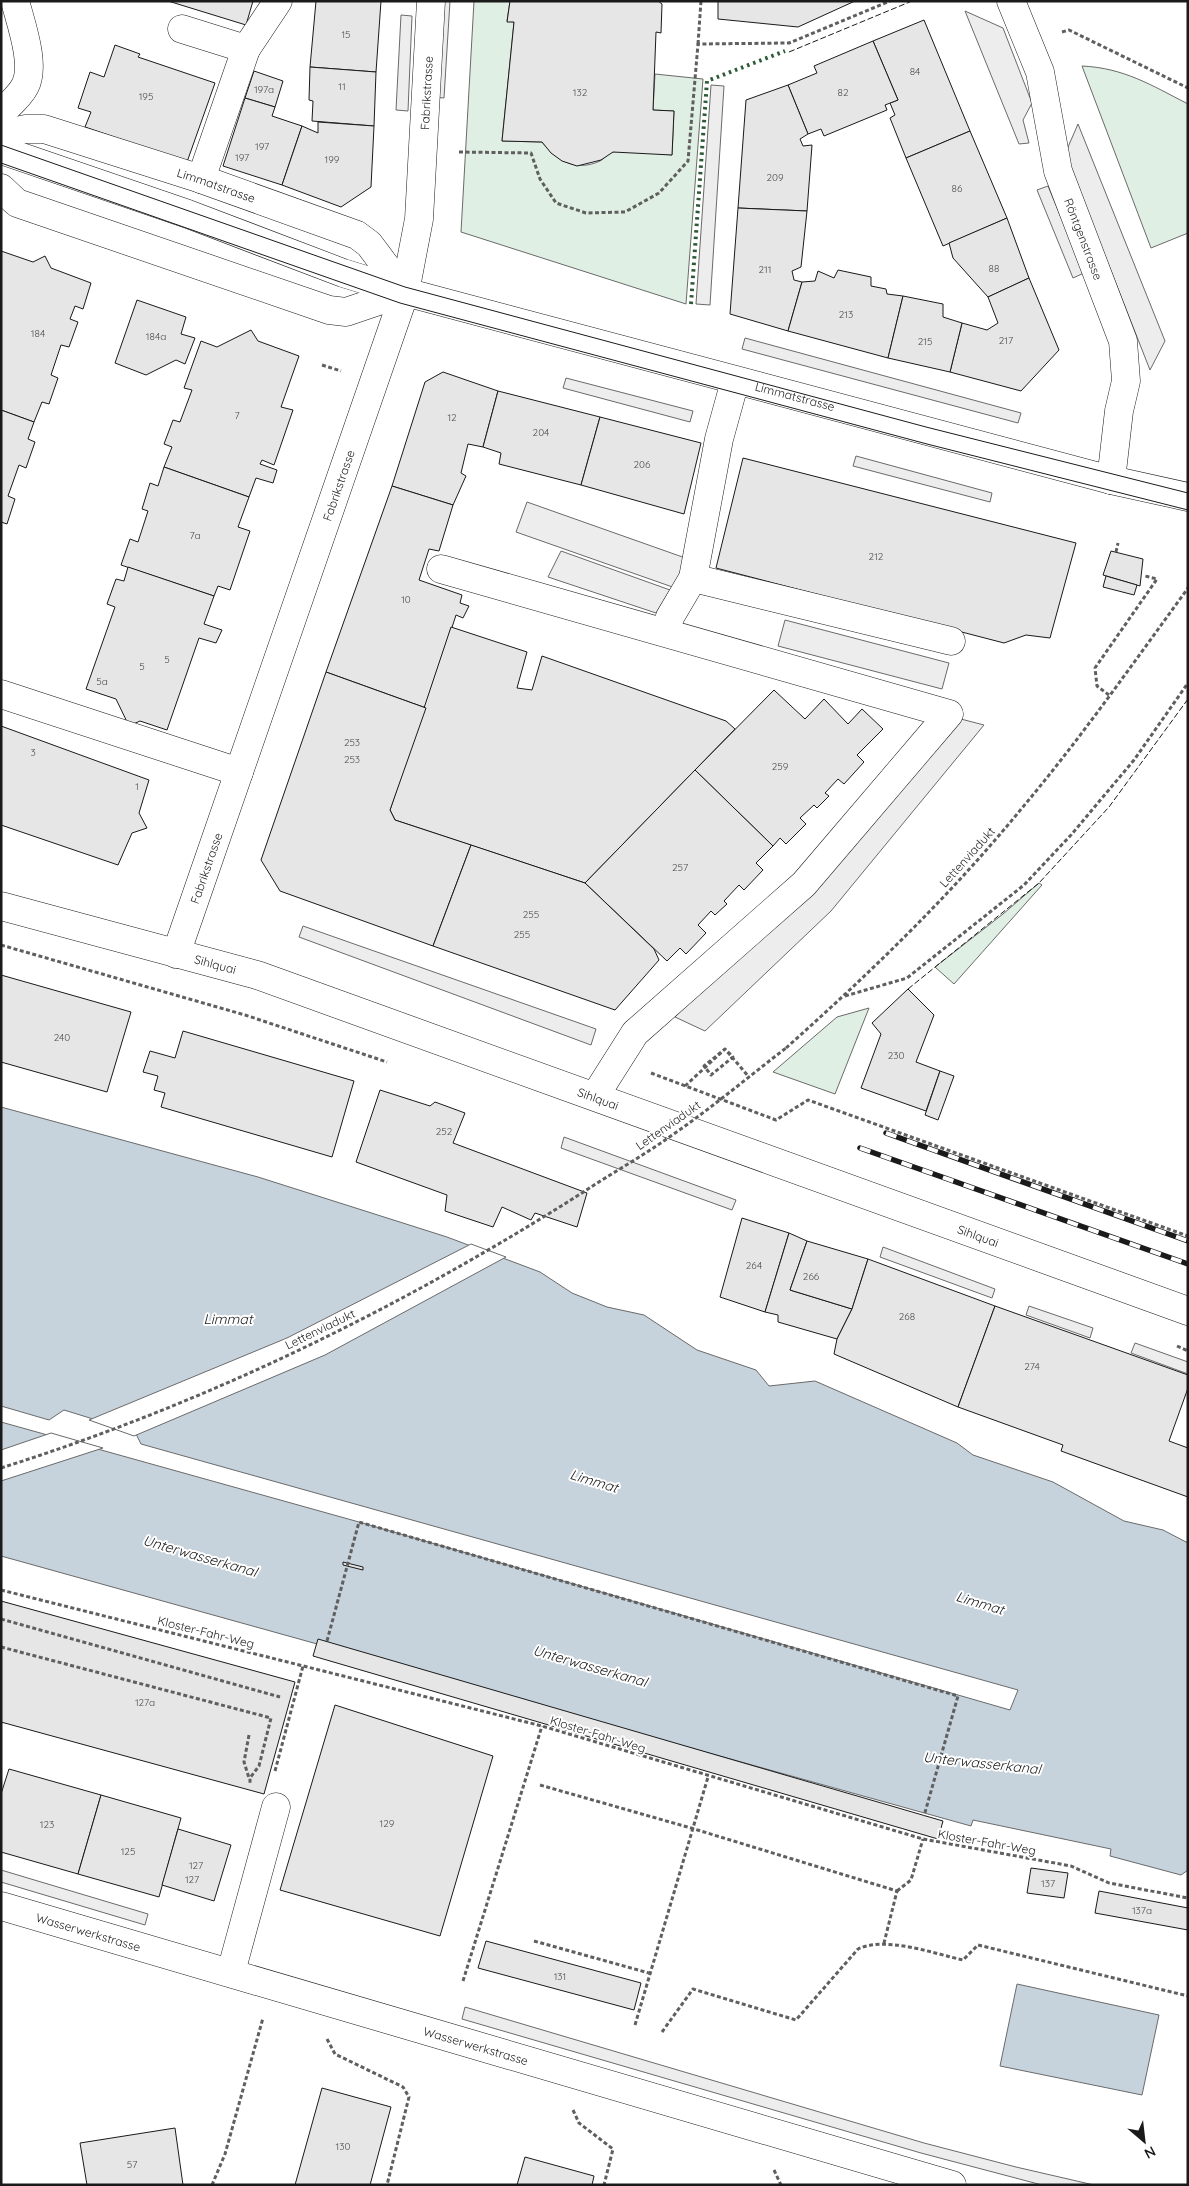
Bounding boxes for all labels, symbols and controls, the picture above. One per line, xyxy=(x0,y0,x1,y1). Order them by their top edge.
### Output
house number: 15 xyxy=(341,28,351,41)
street label: Fabrikstrasse xyxy=(416,55,435,130)
house number: 84 xyxy=(910,65,920,78)
house number: 11 xyxy=(338,80,346,93)
house number: 197a xyxy=(254,83,274,96)
house number: 132 xyxy=(573,86,588,99)
house number: 82 xyxy=(838,86,849,99)
house number: 195 xyxy=(139,90,153,103)
house number: 197 xyxy=(255,140,269,153)
house number: 197 xyxy=(235,151,249,164)
house number: 199 xyxy=(325,153,340,166)
street label: Limmatstrasse xyxy=(175,164,258,206)
house number: 209 xyxy=(766,171,784,184)
house number: 86 xyxy=(952,182,963,195)
street label: Röntgenstrasse xyxy=(1061,196,1107,282)
house number: 88 xyxy=(989,262,999,275)
house number: 211 xyxy=(759,263,771,276)
house number: 213 xyxy=(839,308,853,321)
house number: 184 xyxy=(31,327,45,340)
house number: 184a xyxy=(146,330,166,343)
house number: 217 xyxy=(999,334,1013,347)
house number: 215 xyxy=(918,335,932,348)
street label: Limmatstrasse xyxy=(754,378,837,414)
house number: 7 xyxy=(234,409,240,422)
house number: 12 xyxy=(447,411,457,424)
house number: 204 xyxy=(533,426,549,439)
street label: Fabrikstrasse xyxy=(319,448,357,523)
house number: 206 xyxy=(634,458,651,471)
house number: 7a xyxy=(189,529,201,542)
house number: 212 xyxy=(869,550,884,563)
house number: 10 xyxy=(401,593,411,606)
house number: 5 xyxy=(164,653,170,666)
house number: 5 xyxy=(139,660,145,673)
house number: 5a xyxy=(96,675,108,688)
house number: 253 xyxy=(344,736,360,749)
house number: 3 xyxy=(30,746,36,759)
house number: 253 xyxy=(344,753,360,766)
house number: 259 xyxy=(772,760,789,773)
house number: 1 xyxy=(135,780,139,793)
street label: Lettenviadukt xyxy=(936,824,998,890)
street label: Fabrikstrasse xyxy=(187,830,225,906)
house number: 257 xyxy=(672,861,688,874)
house number: 255 xyxy=(523,908,539,921)
house number: 255 xyxy=(514,928,530,941)
street label: Sihlquai xyxy=(193,951,238,977)
house number: 240 xyxy=(54,1031,70,1044)
house number: 230 xyxy=(888,1049,904,1062)
street label: Sihlquai xyxy=(576,1084,621,1112)
street label: Lettenviadukt xyxy=(633,1097,703,1153)
house number: 252 xyxy=(436,1125,453,1138)
street label: Sihlquai xyxy=(956,1221,1001,1250)
house number: 264 xyxy=(746,1259,762,1272)
house number: 266 xyxy=(803,1270,820,1283)
street label: Lettenviadukt xyxy=(283,1306,357,1352)
water label: Limmat xyxy=(203,1310,255,1328)
house number: 268 xyxy=(899,1310,915,1323)
house number: 274 xyxy=(1024,1360,1040,1373)
water label: Limmat xyxy=(568,1465,622,1497)
water label: Unterwasserkanal xyxy=(141,1531,261,1581)
water label: Limmat xyxy=(954,1587,1008,1619)
street label: Kloster-Fahr-Weg xyxy=(156,1613,256,1651)
water label: Unterwasserkanal xyxy=(531,1641,651,1691)
house number: 127a xyxy=(135,1696,155,1709)
street label: Kloster-Fahr-Weg xyxy=(548,1712,648,1756)
water label: Unterwasserkanal xyxy=(922,1748,1043,1778)
house number: 129 xyxy=(380,1817,395,1830)
house number: 123 xyxy=(40,1818,54,1831)
street label: Kloster-Fahr-Weg xyxy=(937,1826,1037,1858)
house number: 125 xyxy=(121,1845,135,1858)
house number: 127 xyxy=(189,1859,203,1872)
house number: 127 xyxy=(185,1873,199,1886)
house number: 137 xyxy=(1041,1877,1055,1890)
house number: 137a xyxy=(1132,1904,1152,1917)
street label: Wasserwerkstrasse xyxy=(34,1909,143,1954)
house number: 131 xyxy=(554,1970,566,1983)
street label: Wasserwerkstrasse xyxy=(422,2023,530,2068)
north arrow xyxy=(1119,2116,1169,2166)
house number: 130 xyxy=(336,2140,350,2153)
text: N xyxy=(1141,2142,1159,2163)
house number: 57 xyxy=(127,2158,137,2171)

